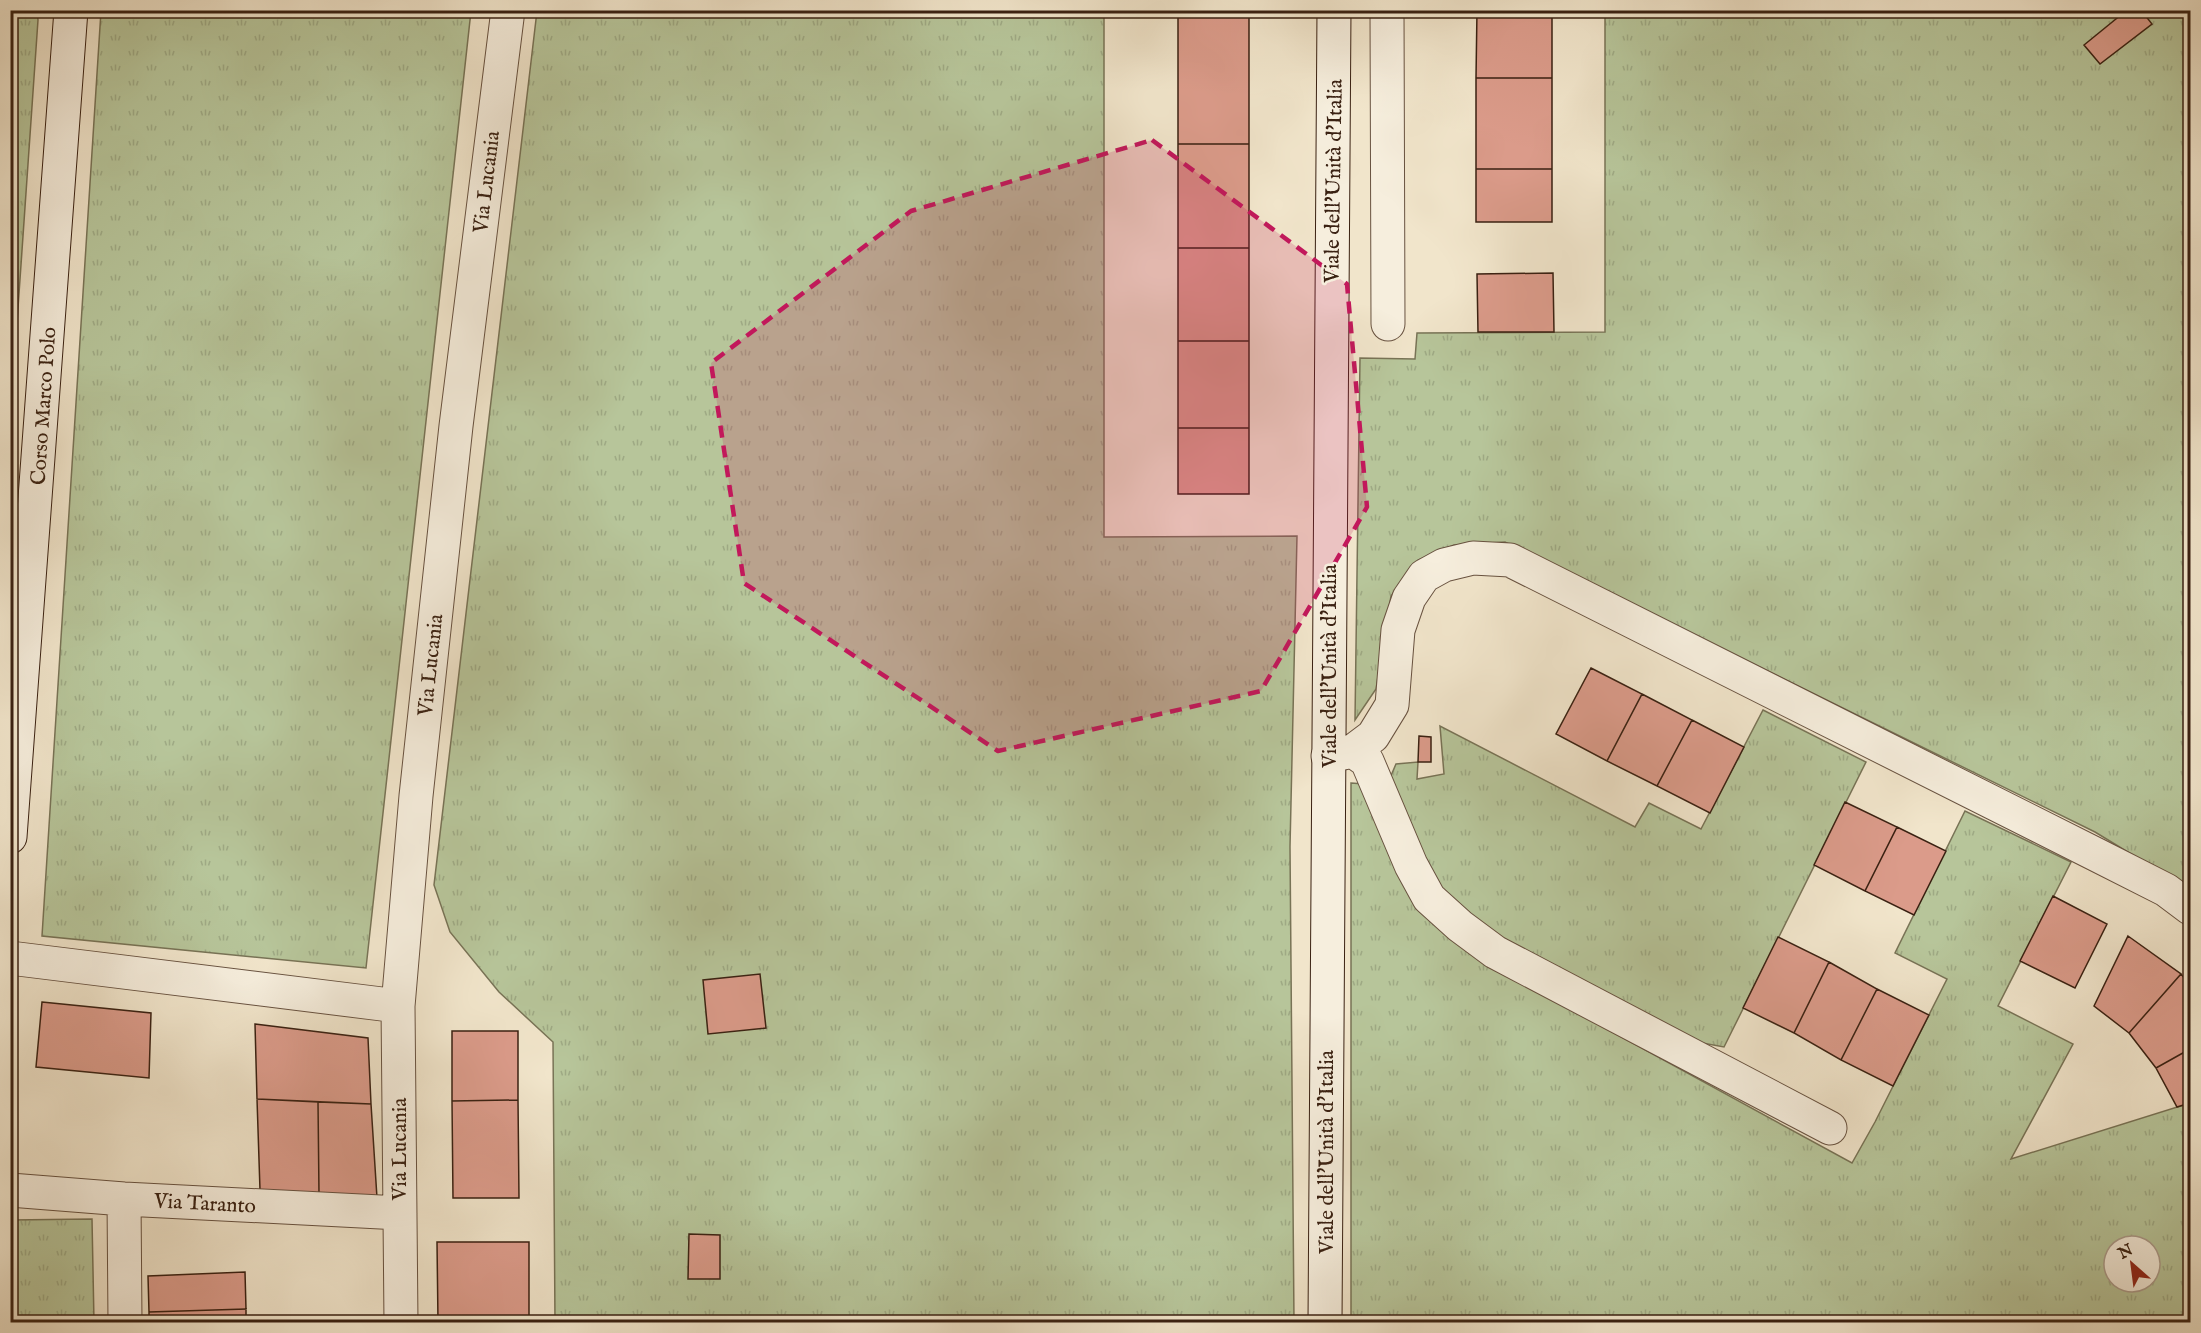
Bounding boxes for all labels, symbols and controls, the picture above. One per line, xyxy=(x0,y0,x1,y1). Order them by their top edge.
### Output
street label: Viale dell'Unità d'Italia xyxy=(1319,78,1350,284)
street label: Via Lucania xyxy=(468,129,507,236)
street label: Corso Marco Polo xyxy=(25,326,63,486)
street label: Viale dell'Unità d'Italia xyxy=(1317,563,1344,769)
street label: Via Lucania xyxy=(413,612,450,719)
street label: Viale dell'Unità d'Italia xyxy=(1314,1049,1341,1255)
street label: Via Lucania xyxy=(387,1097,414,1201)
street label: Via Taranto xyxy=(152,1188,257,1221)
north arrow xyxy=(2102,1234,2162,1294)
text: N xyxy=(2114,1240,2137,1265)

